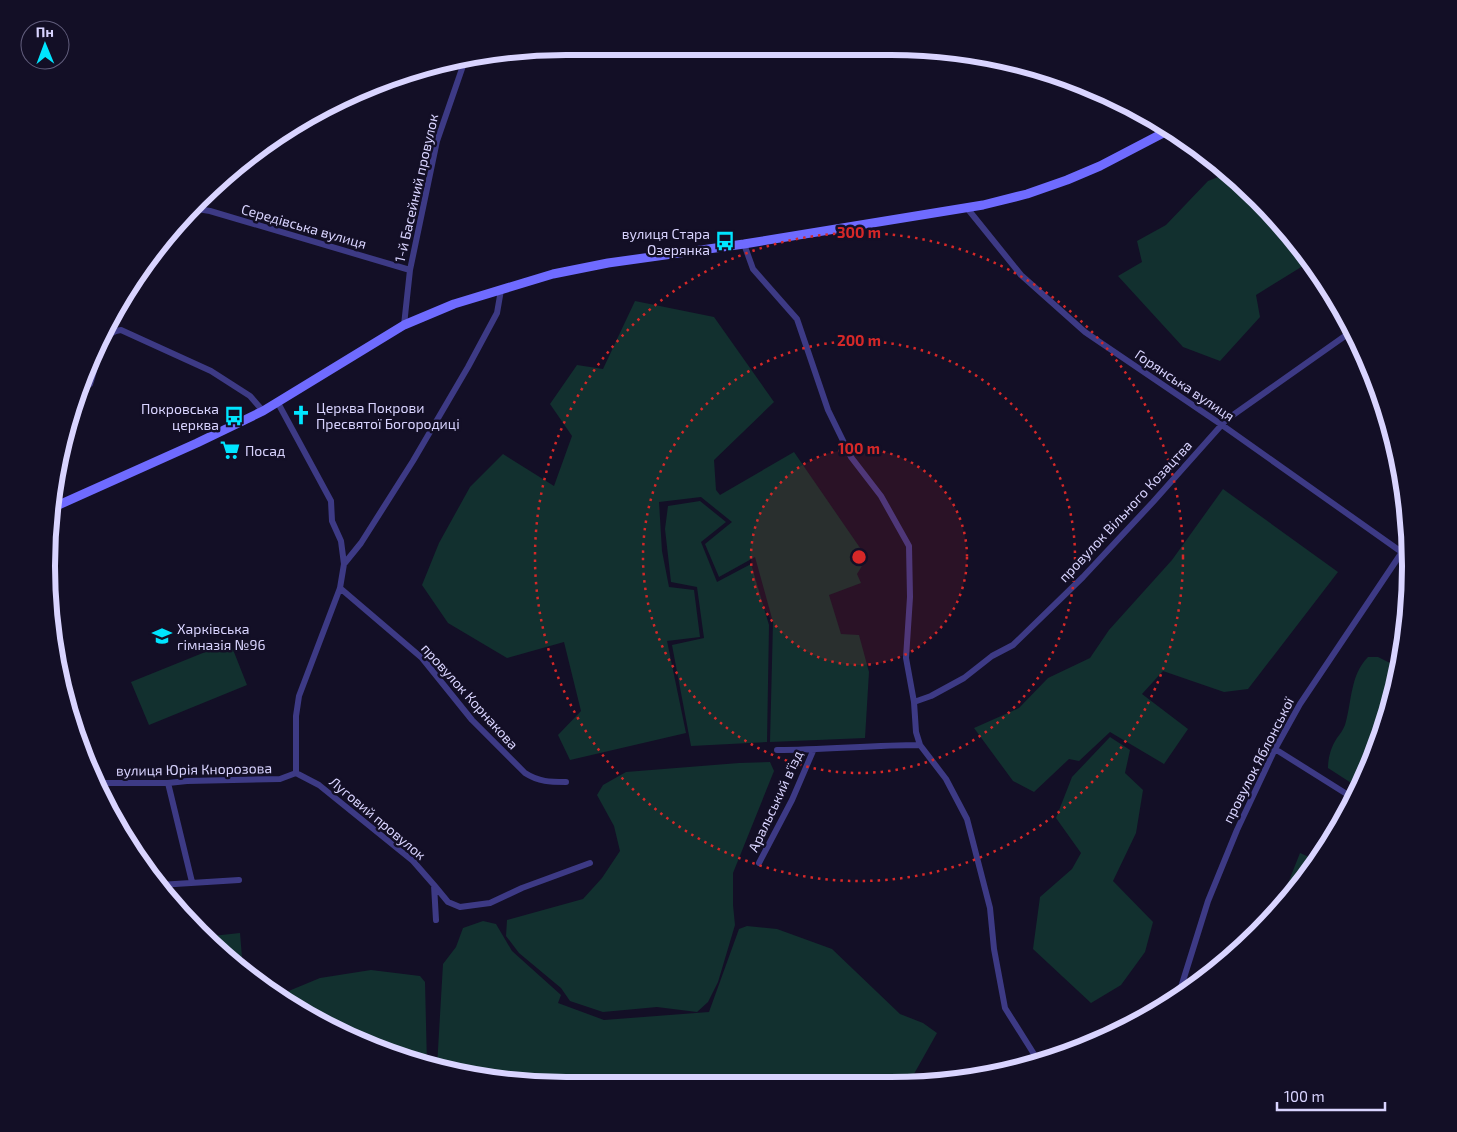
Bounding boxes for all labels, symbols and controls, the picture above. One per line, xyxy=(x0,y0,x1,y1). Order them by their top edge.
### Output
north arrow xyxy=(20,20,70,70)
text: Пн xyxy=(36,23,54,40)
street label: 1-й Басейний провулок xyxy=(391,112,441,264)
street label: Середівська вулиця xyxy=(239,200,369,252)
text: 300 m xyxy=(837,223,881,241)
place label: вулиця Стара Озерянка xyxy=(622,225,710,258)
bus stop icon: вулиця Стара Озерянка xyxy=(714,230,736,252)
text: 200 m xyxy=(837,331,881,349)
street label: Горянська вулиця xyxy=(1132,345,1238,425)
place label: Церква Покрови Пресвятої Богородиці xyxy=(316,399,460,432)
place label: Покровська церква xyxy=(141,400,219,433)
church icon: Церква Покрови Пресвятої Богородиці xyxy=(290,404,312,426)
bus stop icon: Покровська церква xyxy=(223,405,245,427)
street label: провулок Вільного Козацтва xyxy=(1055,437,1195,585)
supermarket icon: Посад xyxy=(219,439,241,461)
text: 100 m xyxy=(838,439,880,457)
place label: Посад xyxy=(245,442,285,459)
centre of rings xyxy=(850,548,868,566)
place label: Харківська гімназія №96 xyxy=(177,620,265,653)
school or university icon: Харківська гімназія №96 xyxy=(151,625,173,647)
street label: провулок Корнакова xyxy=(418,640,522,752)
street label: провулок Яблонської xyxy=(1219,694,1297,826)
street label: Аральський в'їзд xyxy=(744,748,806,854)
street label: вулиця Юрія Кнорозова xyxy=(116,759,272,779)
street label: Луговий провулок xyxy=(326,773,430,864)
scale bar xyxy=(1277,1080,1384,1112)
text: 100 m xyxy=(1284,1087,1325,1105)

